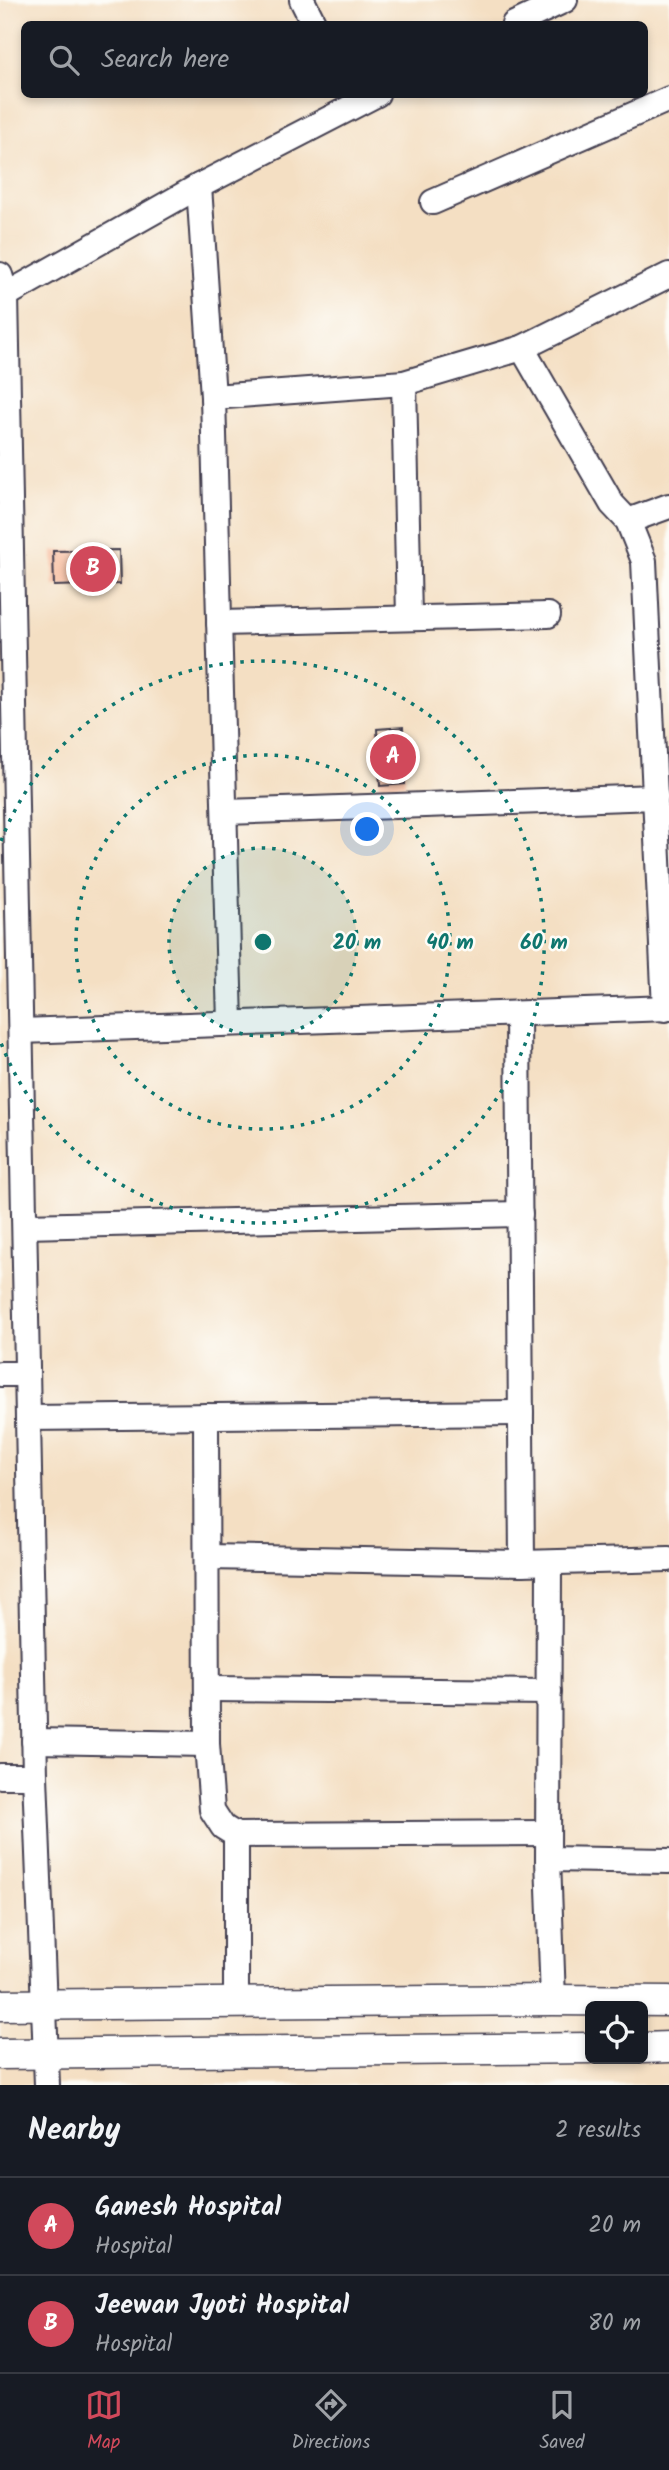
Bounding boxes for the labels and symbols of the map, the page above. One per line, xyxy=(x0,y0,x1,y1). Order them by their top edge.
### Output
pin: B xyxy=(70,543,116,595)
pin: A xyxy=(370,731,416,783)
your location xyxy=(350,812,384,846)
text: 20 m xyxy=(333,927,381,960)
text: 40 m xyxy=(426,927,474,960)
text: 60 m xyxy=(520,927,568,960)
centre of rings xyxy=(251,930,275,954)

